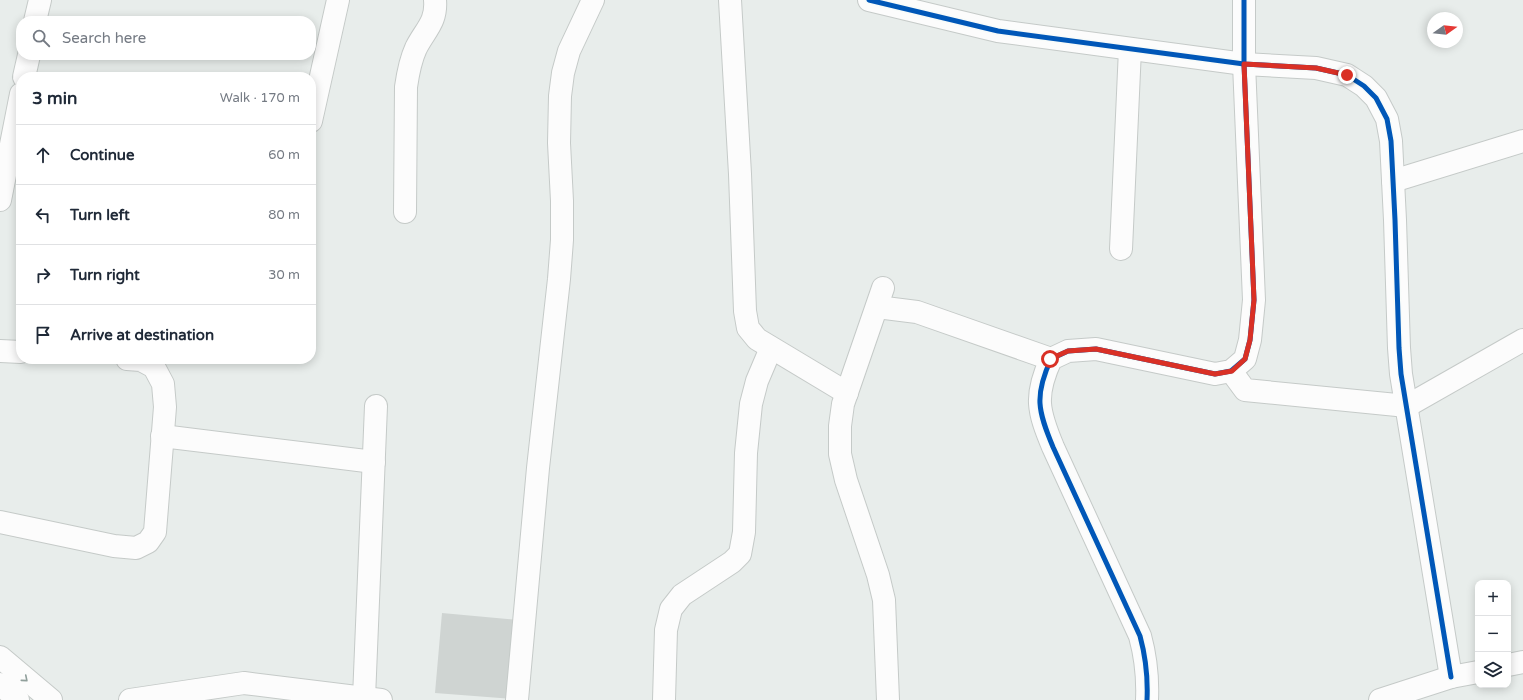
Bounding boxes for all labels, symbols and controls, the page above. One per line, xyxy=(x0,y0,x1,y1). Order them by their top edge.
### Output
north arrow xyxy=(1427,12,1463,48)
search box xyxy=(16,16,316,60)
icon: search xyxy=(30,27,52,49)
text: Search here xyxy=(62,29,146,47)
route end xyxy=(1338,66,1356,84)
text: 3 min xyxy=(32,88,77,109)
text: Walk · 170 m xyxy=(220,90,300,106)
icon: ahead xyxy=(32,144,54,166)
text: Continue xyxy=(70,146,134,164)
text: 60 m xyxy=(268,147,300,163)
icon: left xyxy=(32,204,54,226)
text: Turn left xyxy=(70,206,130,224)
text: 80 m xyxy=(268,207,300,223)
icon: right xyxy=(32,264,54,286)
text: Turn right xyxy=(70,266,140,284)
text: 30 m xyxy=(268,267,300,283)
icon: arrive xyxy=(32,324,54,346)
text: Arrive at destination xyxy=(70,326,214,344)
route start xyxy=(1041,350,1059,368)
map controls xyxy=(1475,580,1511,688)
button: + xyxy=(1475,580,1511,616)
button: − xyxy=(1475,616,1511,652)
button: layers xyxy=(1475,652,1511,688)
one-way arrow xyxy=(21,674,28,681)

